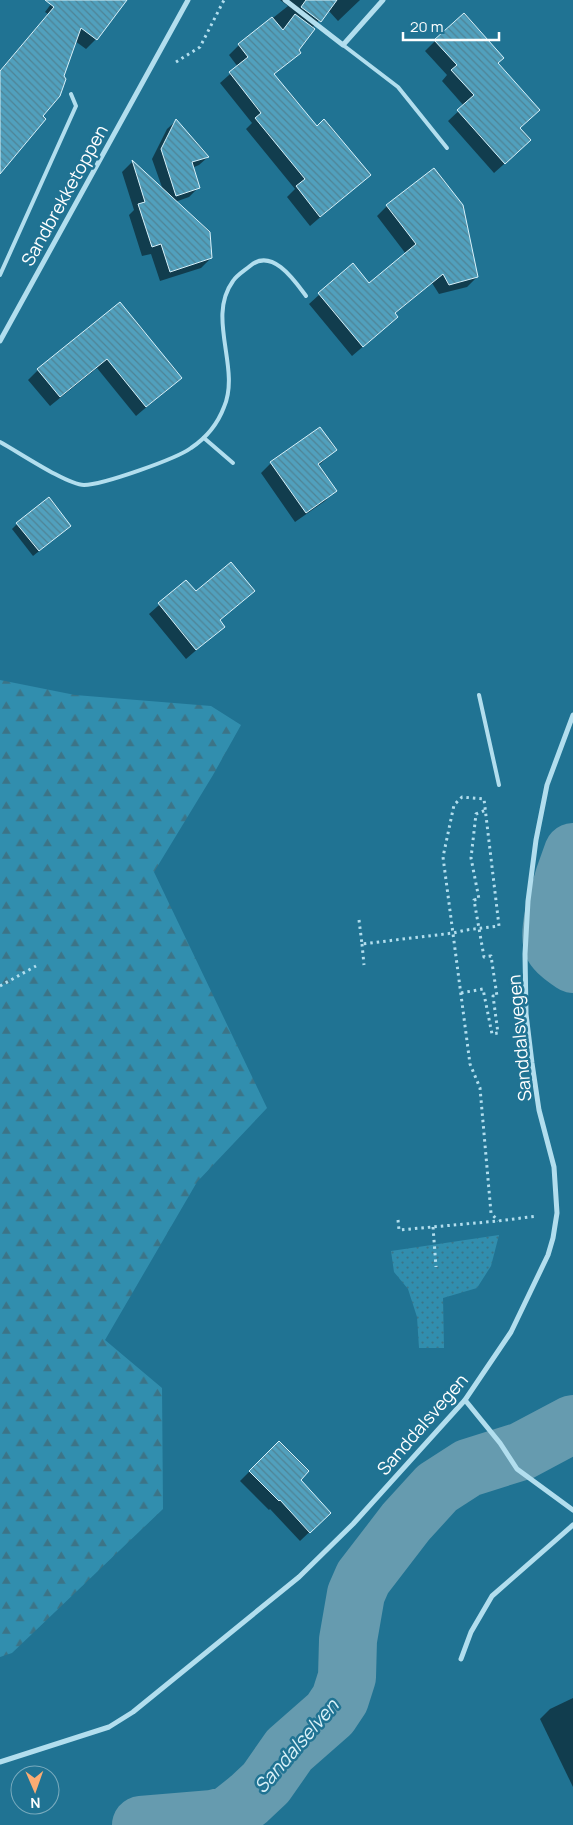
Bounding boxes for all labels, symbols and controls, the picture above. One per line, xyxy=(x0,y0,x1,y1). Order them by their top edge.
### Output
scale bar xyxy=(403,10,499,42)
text: 20 m xyxy=(410,16,443,37)
street label: Sandbrekketoppen xyxy=(15,120,113,270)
street label: Sanddalsvegen xyxy=(501,974,537,1102)
street label: Sanddalsvegen xyxy=(371,1368,473,1480)
water label: Sandalselven xyxy=(248,1693,345,1799)
north arrow xyxy=(10,1765,60,1815)
text: N xyxy=(30,1794,41,1813)

